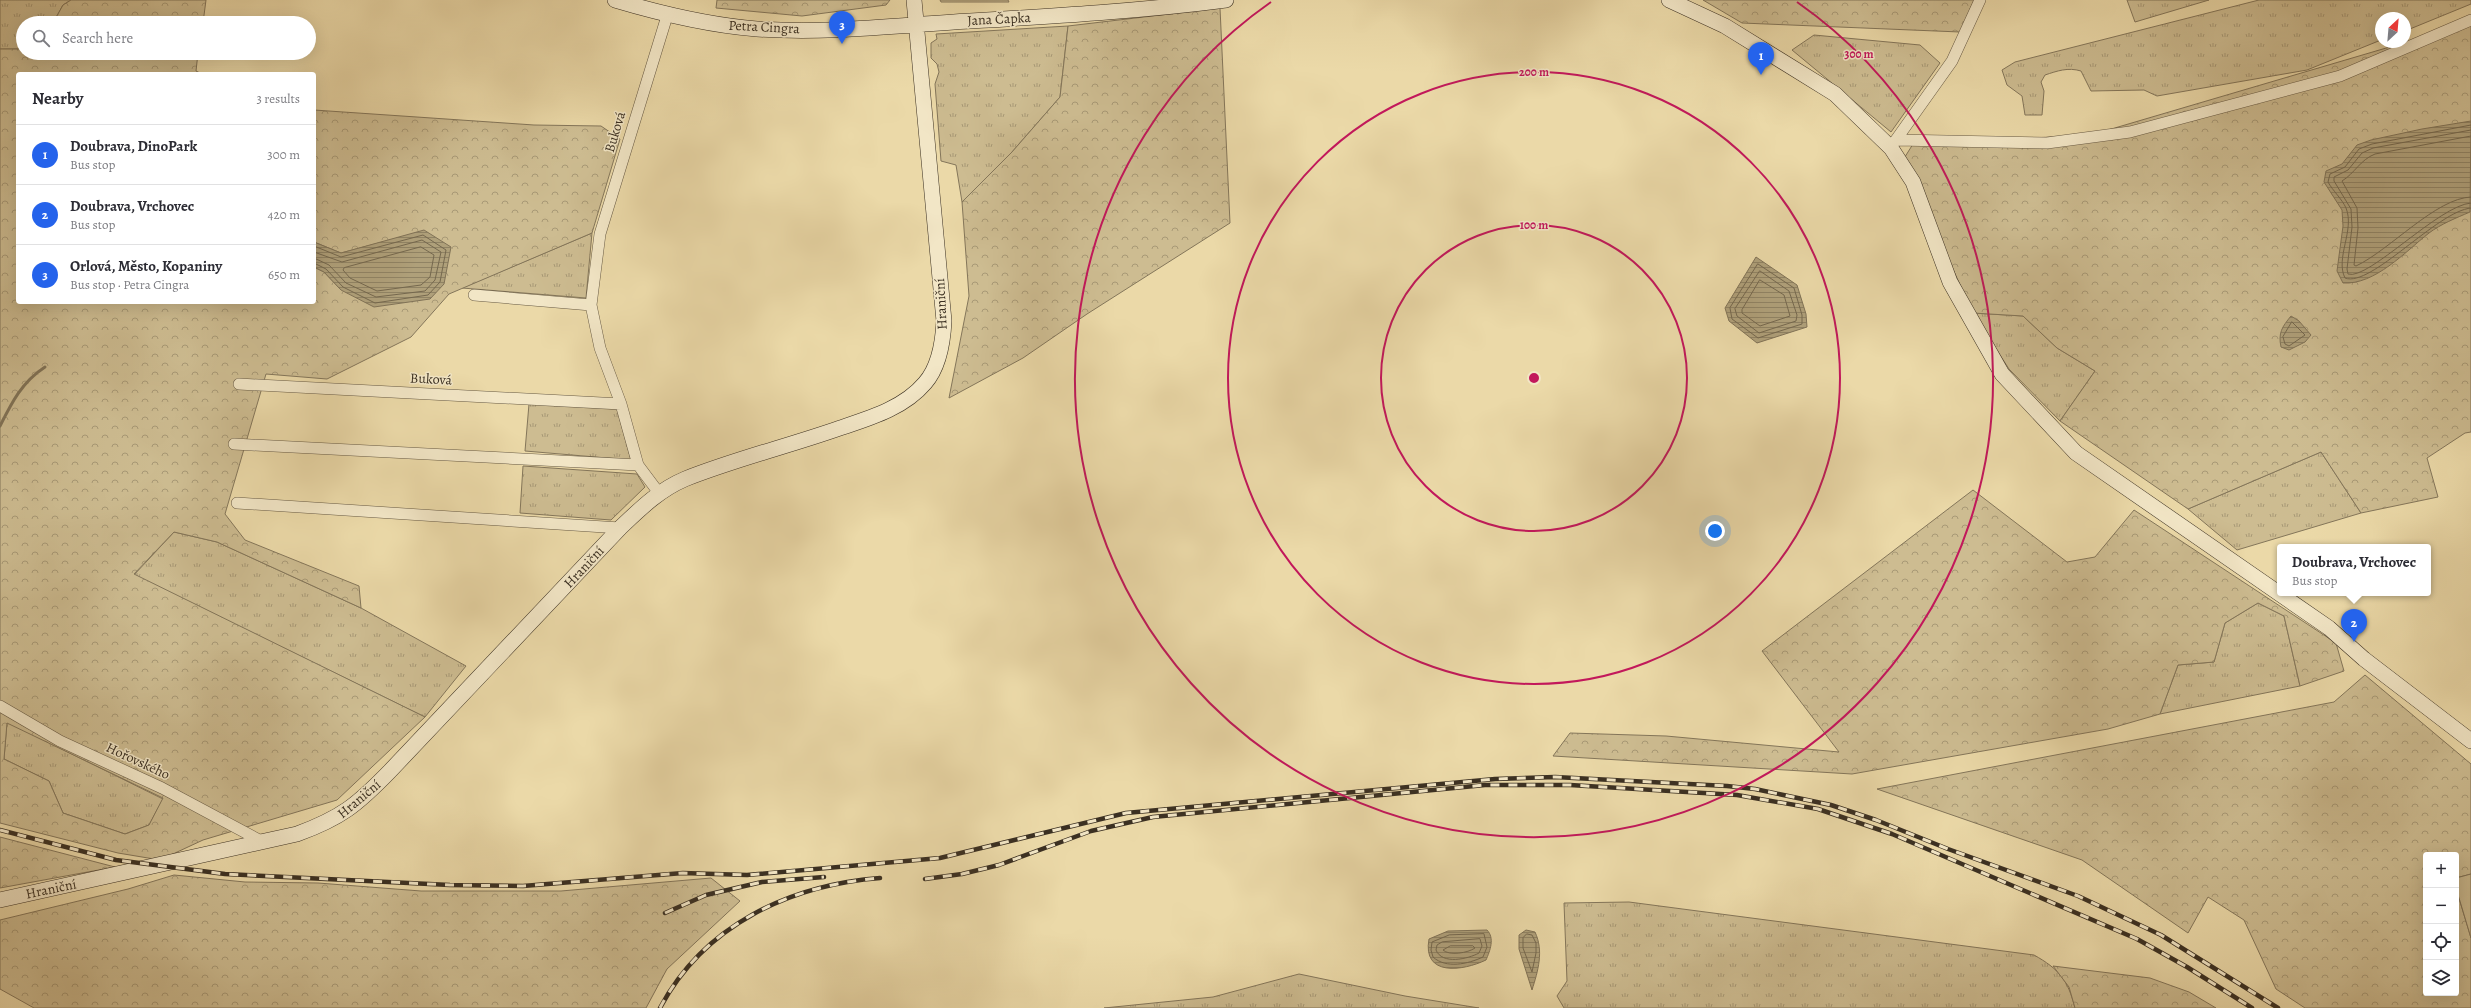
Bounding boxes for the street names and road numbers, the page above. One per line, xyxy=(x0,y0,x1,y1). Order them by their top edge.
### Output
street label: Jana Čapka xyxy=(967,8,1032,30)
street label: Petra Cingra xyxy=(728,16,801,38)
street label: Buková xyxy=(600,109,630,155)
street label: Hraniční xyxy=(930,278,952,330)
street label: Buková xyxy=(410,368,453,390)
street label: Hraniční xyxy=(560,542,608,592)
street label: Hořovského xyxy=(103,738,173,784)
street label: Hraniční xyxy=(333,775,385,823)
street label: Hraniční xyxy=(24,874,78,904)

